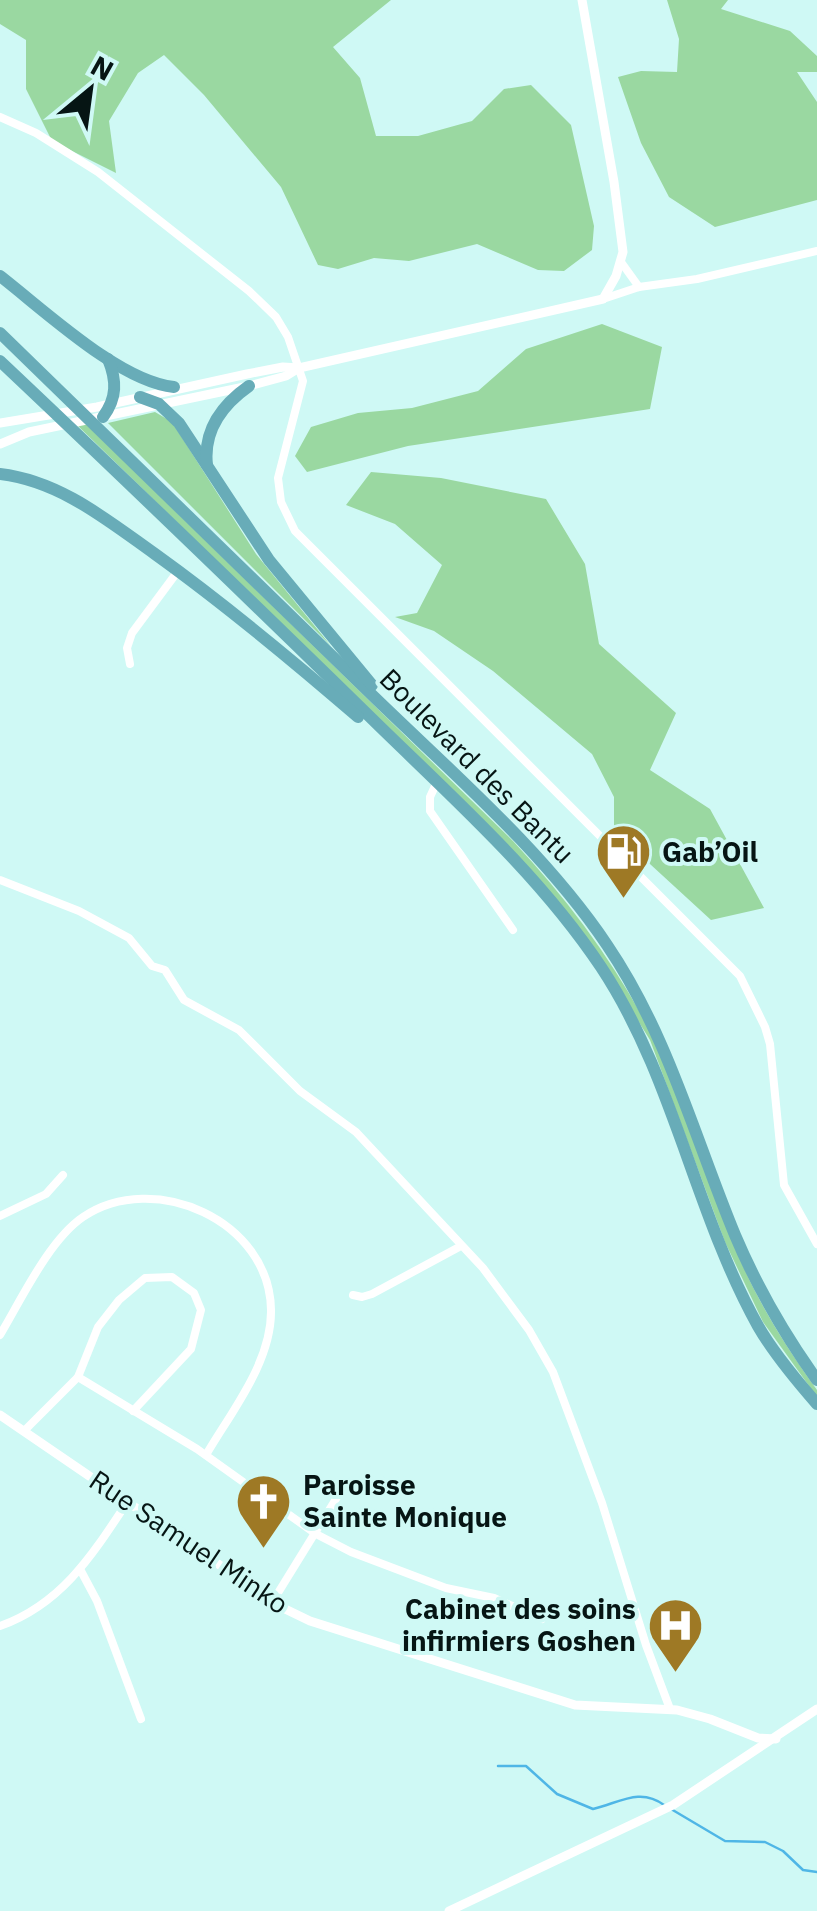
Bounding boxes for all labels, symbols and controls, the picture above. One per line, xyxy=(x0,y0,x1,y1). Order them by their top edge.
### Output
north arrow xyxy=(40,40,140,140)
text: N xyxy=(85,47,120,89)
street label: Boulevard des Bantu xyxy=(372,660,583,871)
fuel station icon: Gab’Oil xyxy=(593,822,653,901)
place label: Gab’Oil xyxy=(662,833,758,870)
street label: Rue Samuel Minko xyxy=(83,1461,296,1622)
place label: Paroisse Sainte Monique xyxy=(303,1466,507,1535)
church icon: Paroisse Sainte Monique xyxy=(234,1471,294,1550)
place label: Cabinet des soins infirmiers Goshen xyxy=(402,1590,636,1659)
hospital icon: Cabinet des soins infirmiers Goshen xyxy=(645,1595,705,1674)

